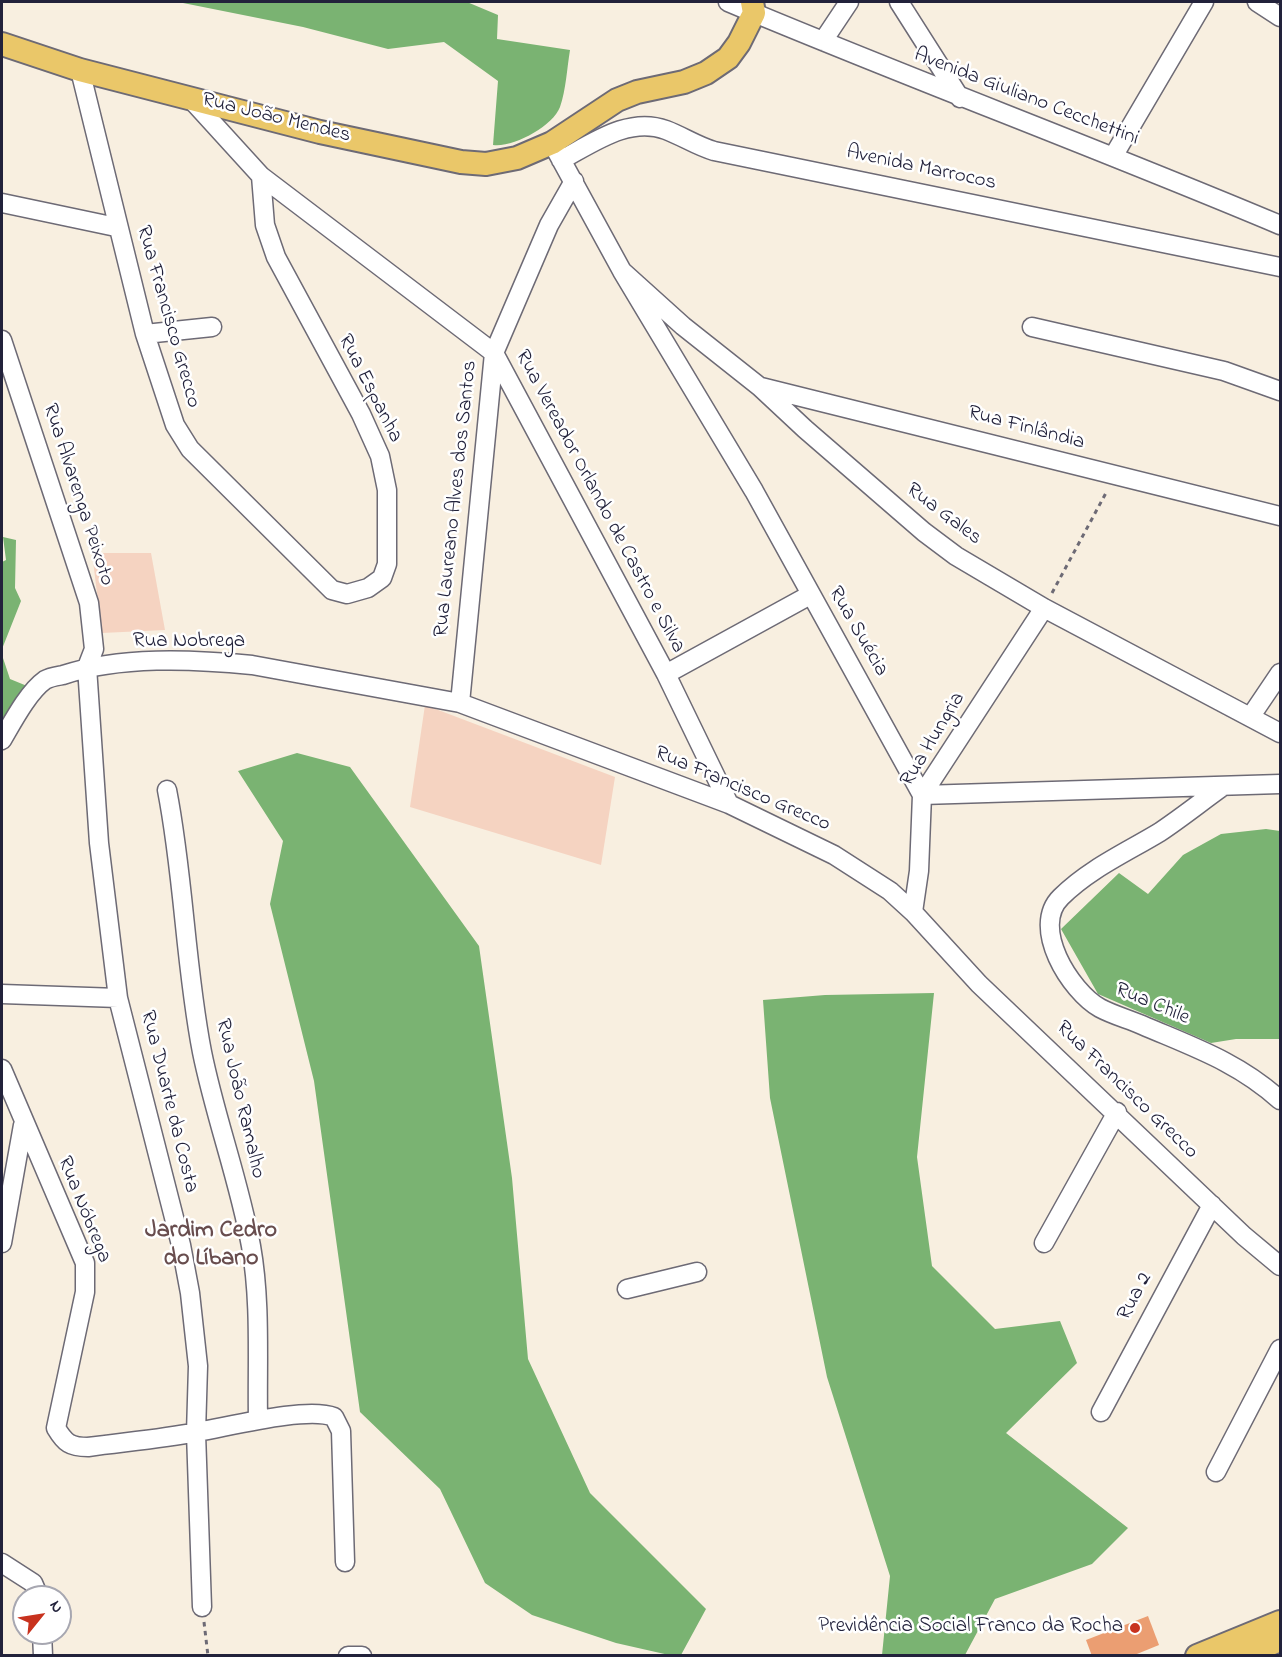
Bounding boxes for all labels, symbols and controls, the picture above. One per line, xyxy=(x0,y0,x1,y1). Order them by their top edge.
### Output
street label: Avenida Giuliano Cecchettini xyxy=(910,43,1142,153)
street label: Rua João Mendes xyxy=(199,88,353,150)
street label: Avenida Marrocos xyxy=(844,141,998,197)
street label: Rua Francisco Grecco xyxy=(129,223,205,411)
street label: Rua Espanha xyxy=(331,331,407,447)
street label: Rua Vereador Orlando de Castro e Silva xyxy=(508,346,690,658)
street label: Rua Laureano Alves dos Santos xyxy=(430,359,484,639)
street label: Rua Alvarenga Peixoto xyxy=(36,401,118,589)
street label: Rua Finlândia xyxy=(965,401,1087,457)
street label: Rua Gales xyxy=(900,478,986,552)
street label: Rua Suécia xyxy=(821,583,893,681)
street label: Rua Nobrega xyxy=(133,630,245,656)
street label: Rua Hungria xyxy=(896,688,972,792)
street label: Rua Francisco Grecco xyxy=(650,742,834,838)
street label: Rua Chile xyxy=(1111,978,1193,1032)
street label: Rua Duarte da Costa xyxy=(133,1008,203,1196)
street label: Rua João Ramalho xyxy=(208,1017,270,1181)
street label: Rua Francisco Grecco xyxy=(1050,1017,1202,1165)
street label: Rua Nóbrega xyxy=(50,1153,116,1267)
district label: Jardim Cedro do Líbano xyxy=(145,1218,277,1274)
street label: Rua 2 xyxy=(1113,1269,1159,1325)
north arrow xyxy=(12,1585,72,1645)
text: N xyxy=(43,1596,69,1618)
place label: Previdência Social Franco da Rocha xyxy=(818,1615,1123,1641)
marker: Previdência Social Franco da Rocha xyxy=(1128,1621,1142,1635)

